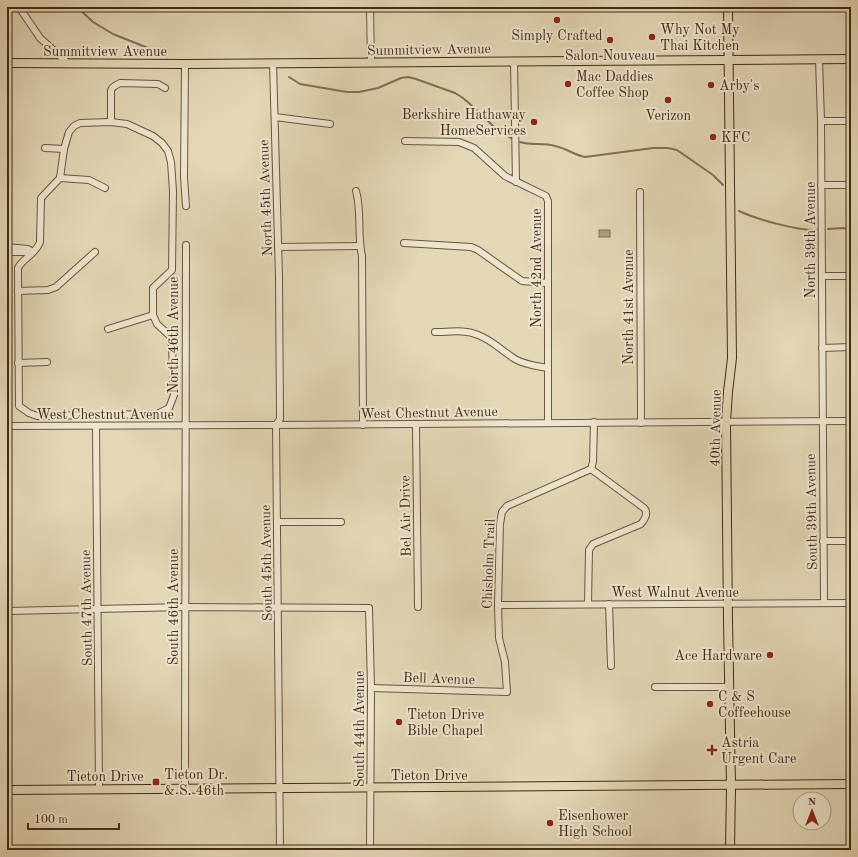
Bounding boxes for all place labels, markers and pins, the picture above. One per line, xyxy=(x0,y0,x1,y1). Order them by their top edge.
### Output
marker: Simply Crafted xyxy=(552,15,562,25)
place label: Why Not My Thai Kitchen xyxy=(660,23,740,53)
place label: Simply Crafted xyxy=(511,29,603,43)
marker: Why Not My Thai Kitchen xyxy=(647,32,657,42)
marker: Salon Nouveau xyxy=(605,35,615,45)
place label: Salon Nouveau xyxy=(565,49,656,63)
place label: Mac Daddies Coffee Shop xyxy=(576,70,653,100)
marker: Mac Daddies Coffee Shop xyxy=(563,79,573,89)
place label: Arby's xyxy=(719,79,759,93)
marker: Arby's xyxy=(706,80,716,90)
marker: Verizon xyxy=(663,95,673,105)
place label: Berkshire Hathaway HomeServices xyxy=(402,108,527,138)
place label: Verizon xyxy=(645,109,691,123)
marker: Berkshire Hathaway HomeServices xyxy=(529,117,539,127)
place label: KFC xyxy=(721,131,750,145)
marker: KFC xyxy=(708,132,718,142)
place label: Ace Hardware xyxy=(674,649,762,663)
marker: Ace Hardware xyxy=(765,650,775,660)
place label: C & S Coffeehouse xyxy=(718,690,791,720)
marker: C & S Coffeehouse xyxy=(705,699,715,709)
place label: Tieton Drive Bible Chapel xyxy=(407,708,484,738)
marker: Tieton Drive Bible Chapel xyxy=(394,717,404,727)
place label: Astria Urgent Care xyxy=(721,736,797,766)
marker: Astria Urgent Care xyxy=(706,744,718,756)
place label: Tieton Dr. & S. 46th xyxy=(164,768,228,798)
marker: Tieton Dr. & S. 46th xyxy=(151,777,161,787)
place label: Eisenhower High School xyxy=(558,809,632,839)
marker: Eisenhower High School xyxy=(545,818,555,828)

